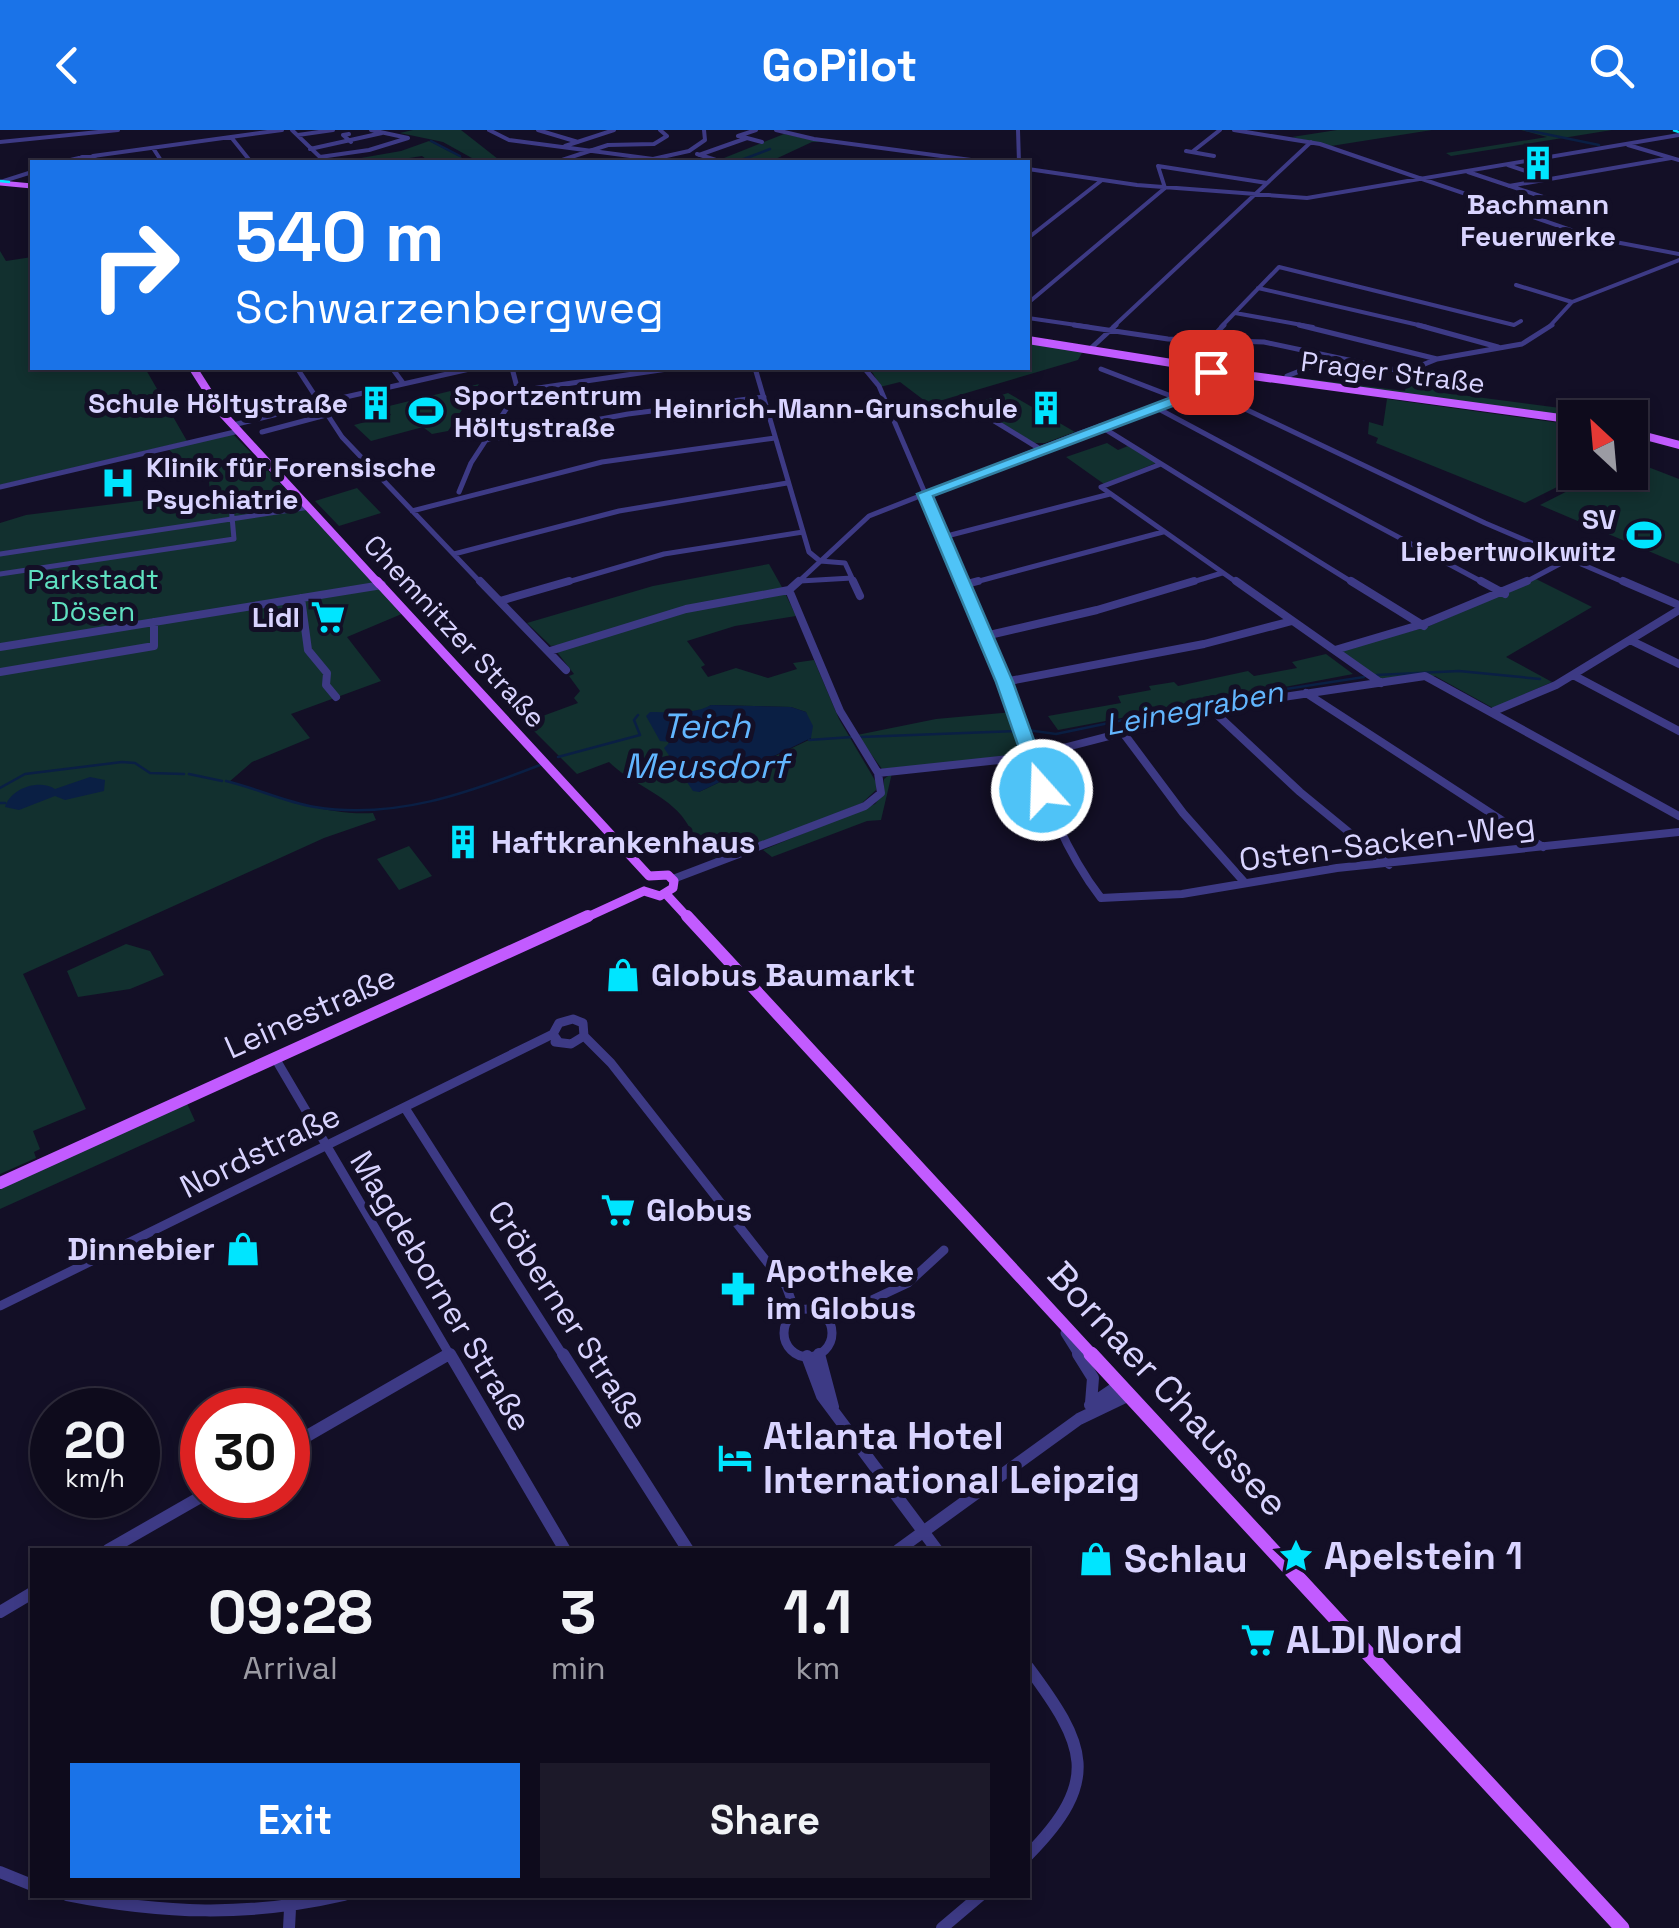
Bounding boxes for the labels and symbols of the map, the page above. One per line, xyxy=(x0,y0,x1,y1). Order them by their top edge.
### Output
building icon: Bachmann Feuerwerke xyxy=(1519,144,1557,182)
place label: Bachmann Feuerwerke xyxy=(1460,186,1616,254)
pin xyxy=(1169,330,1254,415)
street label: Prager Straße xyxy=(1299,343,1487,401)
place label: Sportzentrum Höltystraße xyxy=(454,377,642,445)
building icon: Schule Höltystraße xyxy=(357,384,395,422)
place label: Schule Höltystraße xyxy=(88,385,348,421)
building icon: Heinrich-Mann-Grunschule xyxy=(1027,389,1065,427)
place label: Heinrich-Mann-Grunschule xyxy=(654,390,1018,426)
sports icon: Sportzentrum Höltystraße xyxy=(407,392,445,430)
north arrow xyxy=(1558,400,1648,490)
place label: Klinik für Forensische Psychiatrie xyxy=(146,449,436,517)
hospital icon: Klinik für Forensische Psychiatrie xyxy=(99,464,137,502)
place label: SV Liebertwolkwitz xyxy=(1400,501,1616,569)
sports icon: SV Liebertwolkwitz xyxy=(1625,516,1663,554)
street label: Chemnitzer Straße xyxy=(356,527,554,735)
park label: Parkstadt Dösen xyxy=(27,561,159,629)
supermarket icon: Lidl xyxy=(309,598,347,636)
place label: Lidl xyxy=(252,599,300,635)
water label: Leinegraben xyxy=(1102,672,1287,744)
water label: Teich Meusdorf xyxy=(624,704,792,788)
position arrow xyxy=(990,738,1094,842)
street label: Osten-Sacken-Weg xyxy=(1237,804,1537,880)
place label: Haftkrankenhaus xyxy=(491,822,756,862)
building icon: Haftkrankenhaus xyxy=(444,823,482,861)
place label: Globus Baumarkt xyxy=(651,955,915,995)
shop icon: Globus Baumarkt xyxy=(604,956,642,994)
street label: Leinestraße xyxy=(218,957,402,1067)
street label: Nordstraße xyxy=(173,1095,347,1207)
street label: Magdeborner Straße xyxy=(341,1143,541,1439)
place label: Globus xyxy=(646,1190,752,1230)
supermarket icon: Globus xyxy=(599,1191,637,1229)
street label: Cröberner Straße xyxy=(479,1193,657,1437)
place label: Dinnebier xyxy=(67,1229,215,1269)
shop icon: Dinnebier xyxy=(224,1230,262,1268)
place label: Apotheke im Globus xyxy=(766,1251,916,1328)
street label: Bornaer Chaussee xyxy=(1037,1251,1299,1527)
pharmacy icon: Apotheke im Globus xyxy=(719,1270,757,1308)
speed limit sign: 30 xyxy=(180,1388,310,1518)
place label: Atlanta Hotel International Leipzig xyxy=(763,1412,1140,1504)
hotel icon: Atlanta Hotel International Leipzig xyxy=(716,1439,754,1477)
place label: Apelstein 1 xyxy=(1324,1532,1523,1580)
place label: Schlau xyxy=(1124,1535,1248,1583)
place icon: Apelstein 1 xyxy=(1277,1537,1315,1575)
shop icon: Schlau xyxy=(1077,1540,1115,1578)
place label: ALDI Nord xyxy=(1286,1616,1463,1664)
supermarket icon: ALDI Nord xyxy=(1239,1621,1277,1659)

